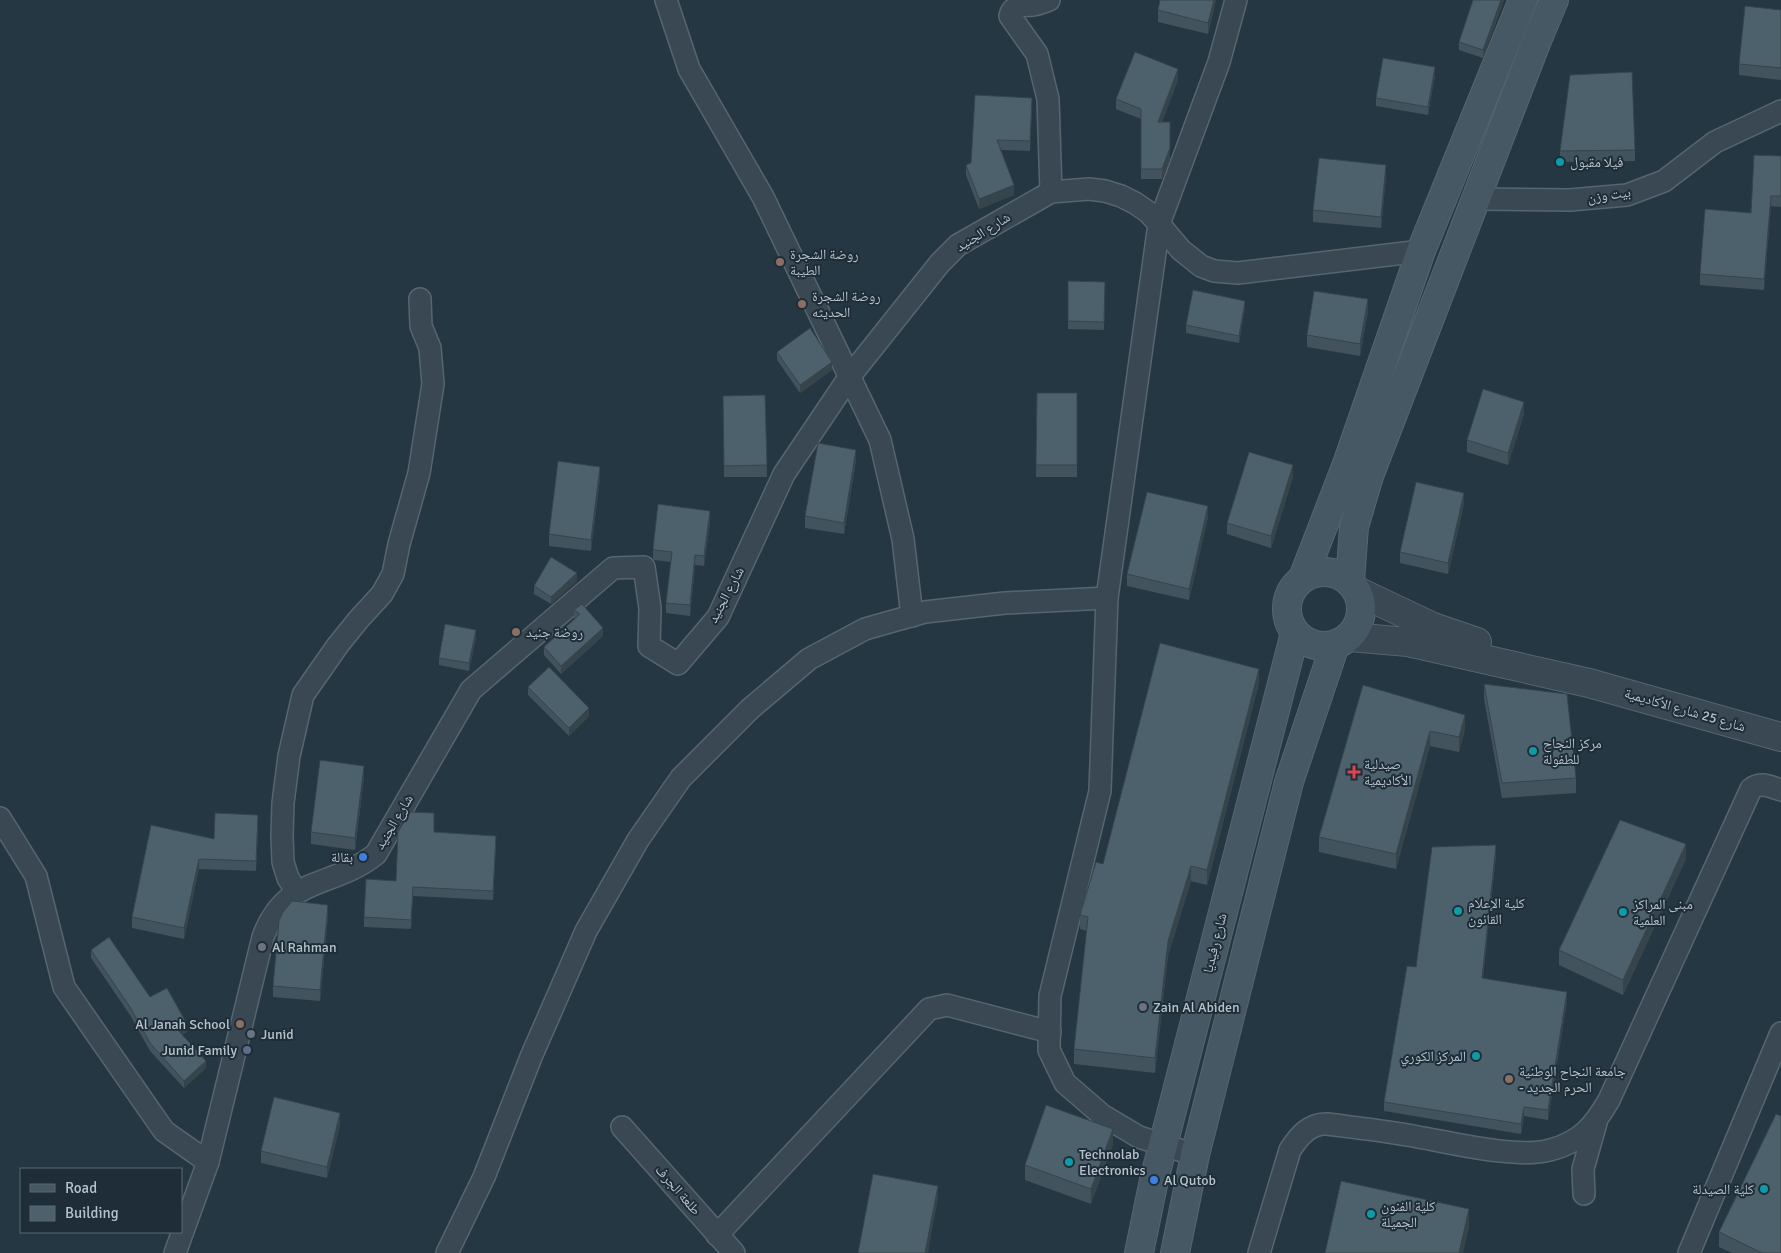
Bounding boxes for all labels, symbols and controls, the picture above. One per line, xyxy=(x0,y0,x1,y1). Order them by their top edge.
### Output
place label: فيلا مقبول xyxy=(1570,154,1623,171)
marker: فيلا مقبول xyxy=(1554,156,1566,168)
street label: بيت وزن xyxy=(1586,184,1632,206)
street label: شارع الجنيد xyxy=(953,209,1014,256)
place label: روضة الشجرة الطيبة xyxy=(790,246,859,279)
marker: روضة الشجرة الطيبة xyxy=(774,256,786,268)
place label: روضة الشجرة الحديثه xyxy=(812,288,881,321)
marker: روضة الشجرة الحديثه xyxy=(796,298,808,310)
street label: شارع الجنيد xyxy=(704,564,749,626)
place label: روضة جنيد xyxy=(526,624,583,641)
marker: روضة جنيد xyxy=(510,626,522,638)
street label: شارع 25 شارع الأكاديمية xyxy=(1622,685,1748,736)
place label: مركز النجاح للطفولة xyxy=(1543,735,1602,768)
marker: مركز النجاح للطفولة xyxy=(1527,745,1539,757)
place label: صيدلية الأكاديمية xyxy=(1364,756,1412,789)
marker: صيدلية الأكاديمية xyxy=(1348,766,1360,778)
street label: شارع الجنيد xyxy=(371,791,418,853)
place label: بقالة xyxy=(331,849,353,866)
marker: بقالة xyxy=(357,851,369,863)
place label: كلية الإعلام القانون xyxy=(1468,895,1525,928)
place label: مبنى المراكز العلمية xyxy=(1632,896,1693,929)
marker: كلية الإعلام القانون xyxy=(1452,905,1464,917)
marker: مبنى المراكز العلمية xyxy=(1617,906,1629,918)
street label: شارع رفيديا xyxy=(1199,911,1232,975)
place label: Al Rahman xyxy=(272,939,337,956)
marker: Al Rahman xyxy=(256,941,268,953)
place label: Zain Al Abiden xyxy=(1153,999,1240,1016)
marker: Zain Al Abiden xyxy=(1137,1001,1149,1013)
place label: Al Janah School xyxy=(135,1016,230,1033)
marker: Al Janah School xyxy=(234,1018,246,1030)
place label: Junid xyxy=(261,1026,294,1043)
marker: Junid xyxy=(245,1028,257,1040)
place label: Junid Family xyxy=(162,1042,237,1059)
marker: Junid Family xyxy=(241,1044,253,1056)
place label: المركز الكوري xyxy=(1400,1048,1466,1067)
marker: المركز الكوري xyxy=(1470,1050,1482,1062)
place label: جامعة النجاح الوطنية - الحرم الجديد xyxy=(1519,1063,1626,1097)
marker: جامعة النجاح الوطنية - الحرم الجديد xyxy=(1503,1073,1515,1085)
place label: Technolab Electronics xyxy=(1079,1146,1146,1179)
marker: Technolab Electronics xyxy=(1063,1156,1075,1168)
street label: طلعة الجرف xyxy=(652,1161,704,1219)
legend xyxy=(20,1168,182,1233)
place label: Al Qutob xyxy=(1164,1172,1216,1189)
marker: Al Qutob xyxy=(1148,1174,1160,1186)
text: Road xyxy=(65,1179,97,1197)
place label: كلية الصيدلة xyxy=(1692,1181,1754,1198)
marker: كلية الصيدلة xyxy=(1758,1183,1770,1195)
place label: كلية الفنون الجميلة xyxy=(1381,1198,1435,1231)
text: Building xyxy=(65,1204,119,1222)
marker: كلية الفنون الجميلة xyxy=(1365,1208,1377,1220)

